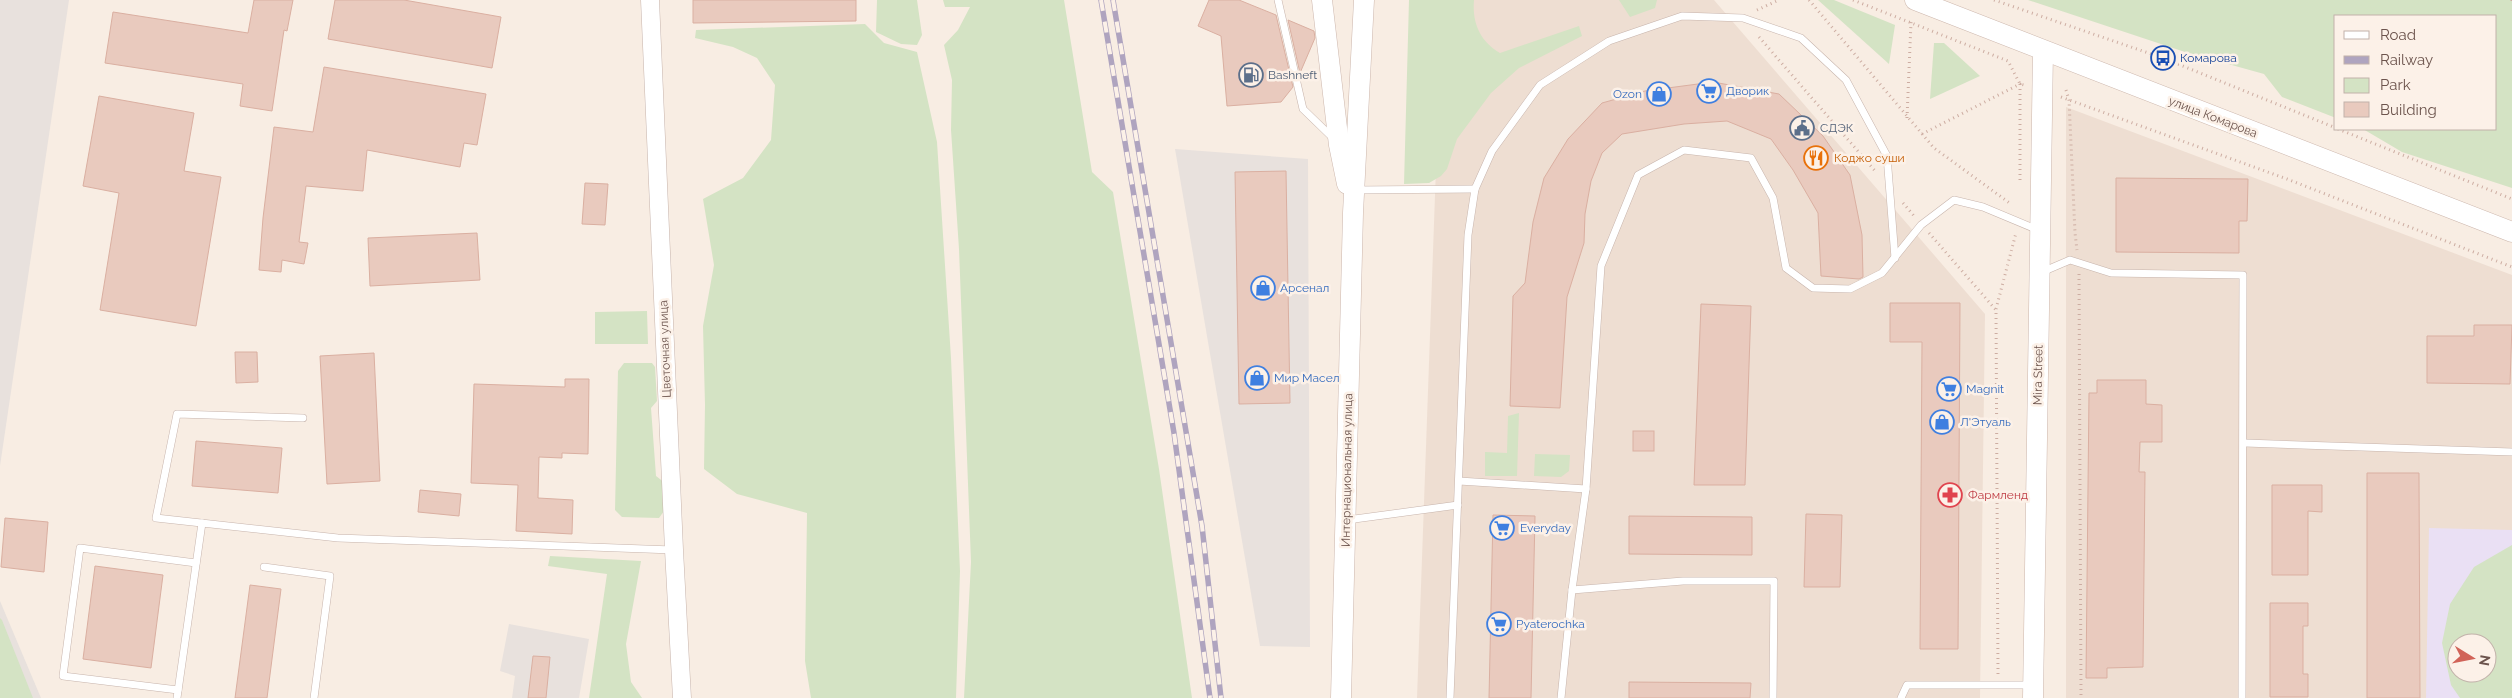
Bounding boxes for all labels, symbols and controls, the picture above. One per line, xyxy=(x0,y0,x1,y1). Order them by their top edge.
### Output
legend xyxy=(2334,15,2497,130)
text: Road xyxy=(2380,26,2416,44)
bus stop icon: Комарова xyxy=(2150,45,2176,71)
place label: Комарова xyxy=(2180,51,2237,65)
text: Railway xyxy=(2380,51,2433,69)
fuel station icon: Bashneft xyxy=(1238,62,1264,88)
place label: Bashneft xyxy=(1268,68,1317,82)
text: Park xyxy=(2380,76,2411,94)
supermarket icon: Дворик xyxy=(1696,78,1722,104)
shop icon: Ozon xyxy=(1646,81,1672,107)
place label: Дворик xyxy=(1726,84,1769,98)
place label: Ozon xyxy=(1613,87,1642,101)
street label: улица Комарова xyxy=(2167,94,2259,140)
text: Building xyxy=(2380,101,2437,119)
public building icon: СДЭК xyxy=(1789,115,1815,141)
place label: СДЭК xyxy=(1820,121,1854,135)
restaurant icon: Коджо суши xyxy=(1803,145,1829,171)
place label: Коджо суши xyxy=(1834,151,1905,165)
shop icon: Арсенал xyxy=(1250,275,1276,301)
place label: Арсенал xyxy=(1280,281,1329,295)
street label: Цветочная улица xyxy=(656,300,674,398)
street label: Mira Street xyxy=(2030,345,2046,405)
shop icon: Мир Масел xyxy=(1244,365,1270,391)
place label: Мир Масел xyxy=(1274,371,1340,385)
supermarket icon: Magnit xyxy=(1936,376,1962,402)
place label: Magnit xyxy=(1966,382,2004,396)
street label: Интернациональная улица xyxy=(1339,393,1355,547)
shop icon: Л'Этуаль xyxy=(1929,409,1955,435)
place label: Л'Этуаль xyxy=(1960,415,2011,429)
pharmacy icon: Фармленд xyxy=(1937,482,1963,508)
place label: Фармленд xyxy=(1968,488,2028,502)
supermarket icon: Everyday xyxy=(1489,515,1515,541)
place label: Everyday xyxy=(1520,521,1572,535)
supermarket icon: Pyaterochka xyxy=(1486,611,1512,637)
place label: Pyaterochka xyxy=(1516,617,1585,631)
north arrow xyxy=(2447,633,2497,683)
text: N xyxy=(2476,654,2494,667)

